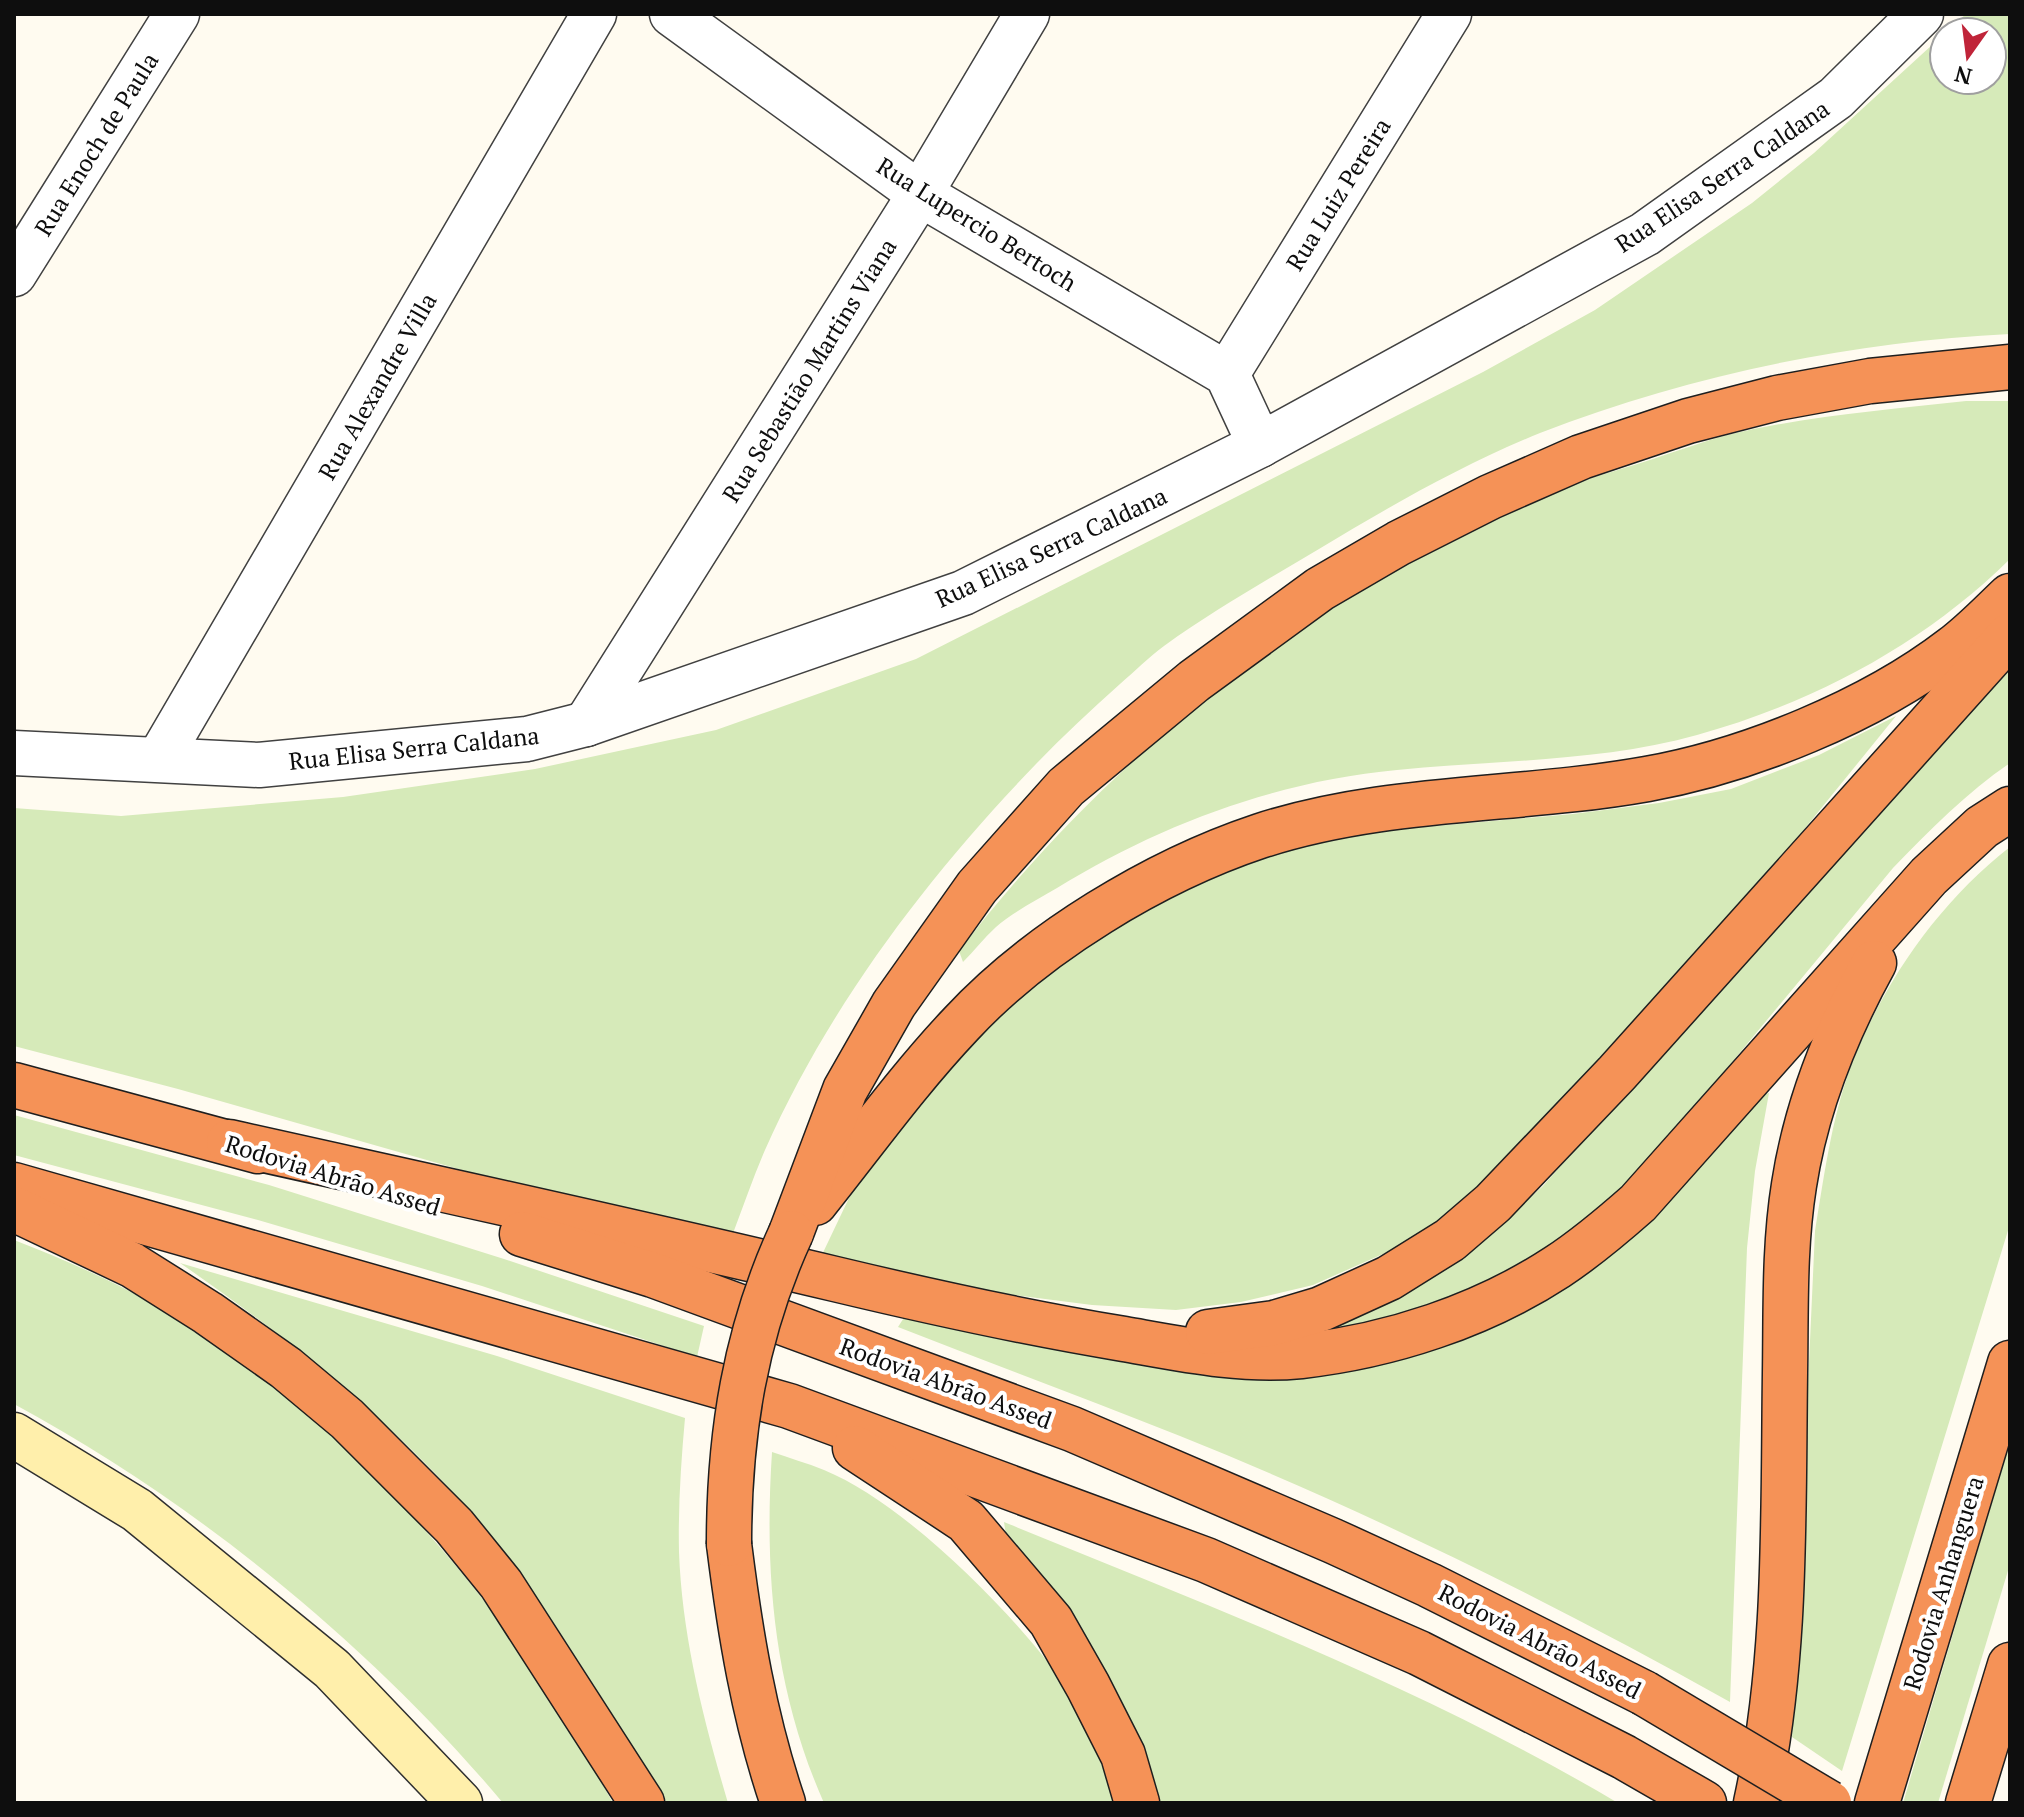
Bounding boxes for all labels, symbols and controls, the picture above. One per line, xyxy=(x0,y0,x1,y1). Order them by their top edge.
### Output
north arrow xyxy=(1928,16,2008,96)
street label: Rua Enoch de Paula xyxy=(27,46,165,242)
text: N xyxy=(1951,60,1975,92)
street label: Rua Elisa Serra Caldana xyxy=(1609,92,1835,260)
street label: Rua Luiz Pereira xyxy=(1278,112,1398,276)
street label: Rua Lupercio Bertoch xyxy=(871,150,1083,298)
street label: Rua Sebastião Martins Viana xyxy=(715,232,903,508)
street label: Rua Alexandre Villa xyxy=(310,287,444,485)
street label: Rua Elisa Serra Caldana xyxy=(930,479,1172,615)
street label: Rua Elisa Serra Caldana xyxy=(287,719,541,777)
street label: Rodovia Abrão Assed xyxy=(222,1127,444,1223)
street label: Rodovia Abrão Assed xyxy=(836,1330,1056,1436)
street label: Rodovia Anhanguera xyxy=(1895,1472,1991,1694)
street label: Rodovia Abrão Assed xyxy=(1433,1576,1647,1706)

